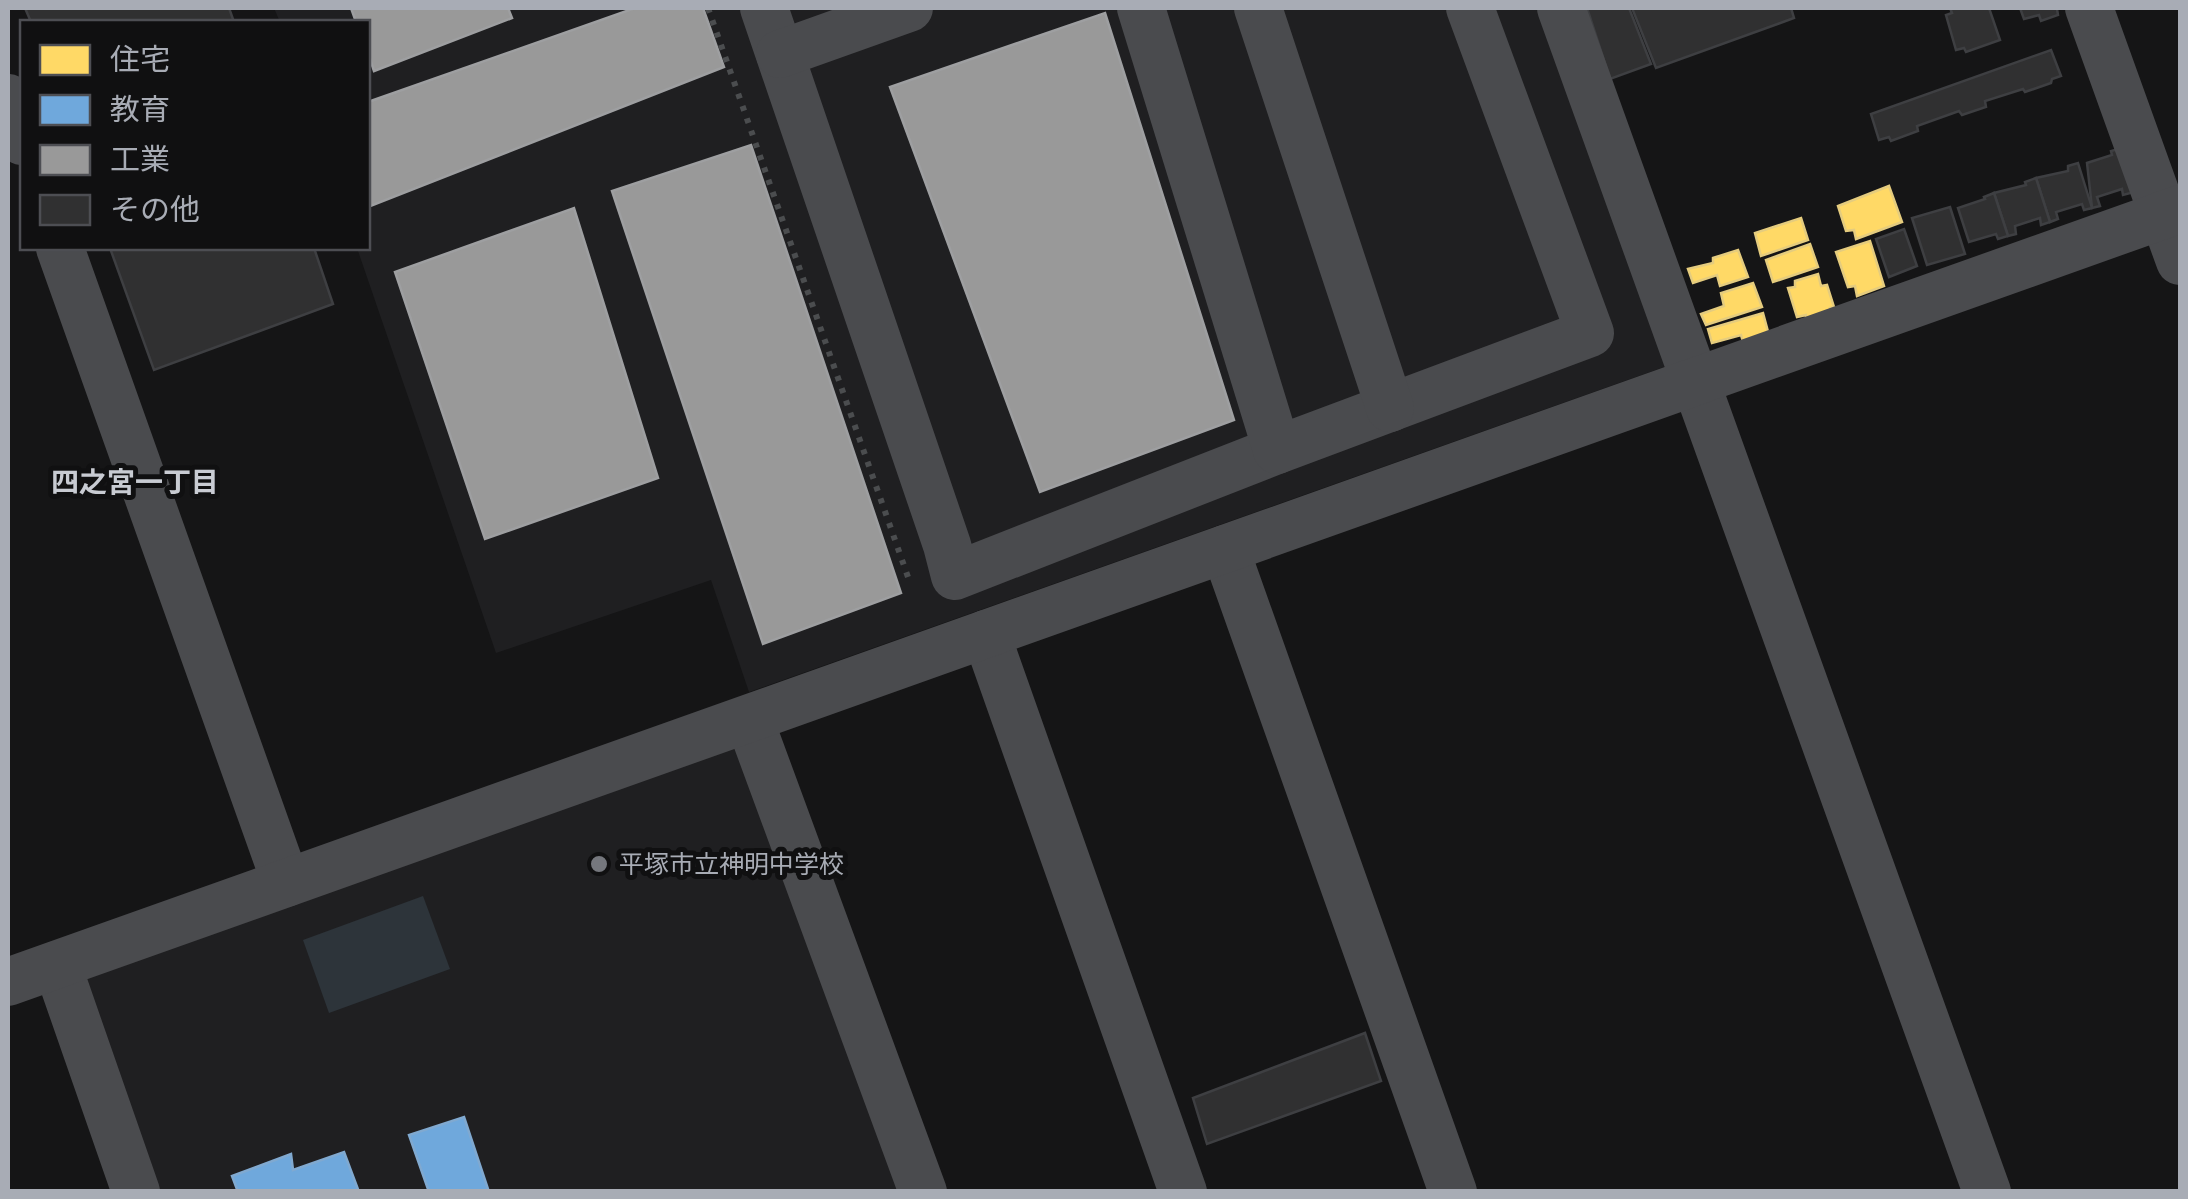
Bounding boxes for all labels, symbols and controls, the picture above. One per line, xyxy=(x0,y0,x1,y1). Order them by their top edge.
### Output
legend xyxy=(20,20,370,250)
text: 住宅 xyxy=(110,41,170,77)
text: 教育 xyxy=(110,91,170,127)
text: 工業 xyxy=(110,141,170,177)
text: その他 xyxy=(110,191,200,227)
district label: 四之宮一丁目 xyxy=(51,465,219,498)
place label: 平塚市立神明中学校 xyxy=(619,848,844,879)
marker: 平塚市立神明中学校 xyxy=(588,853,610,875)

